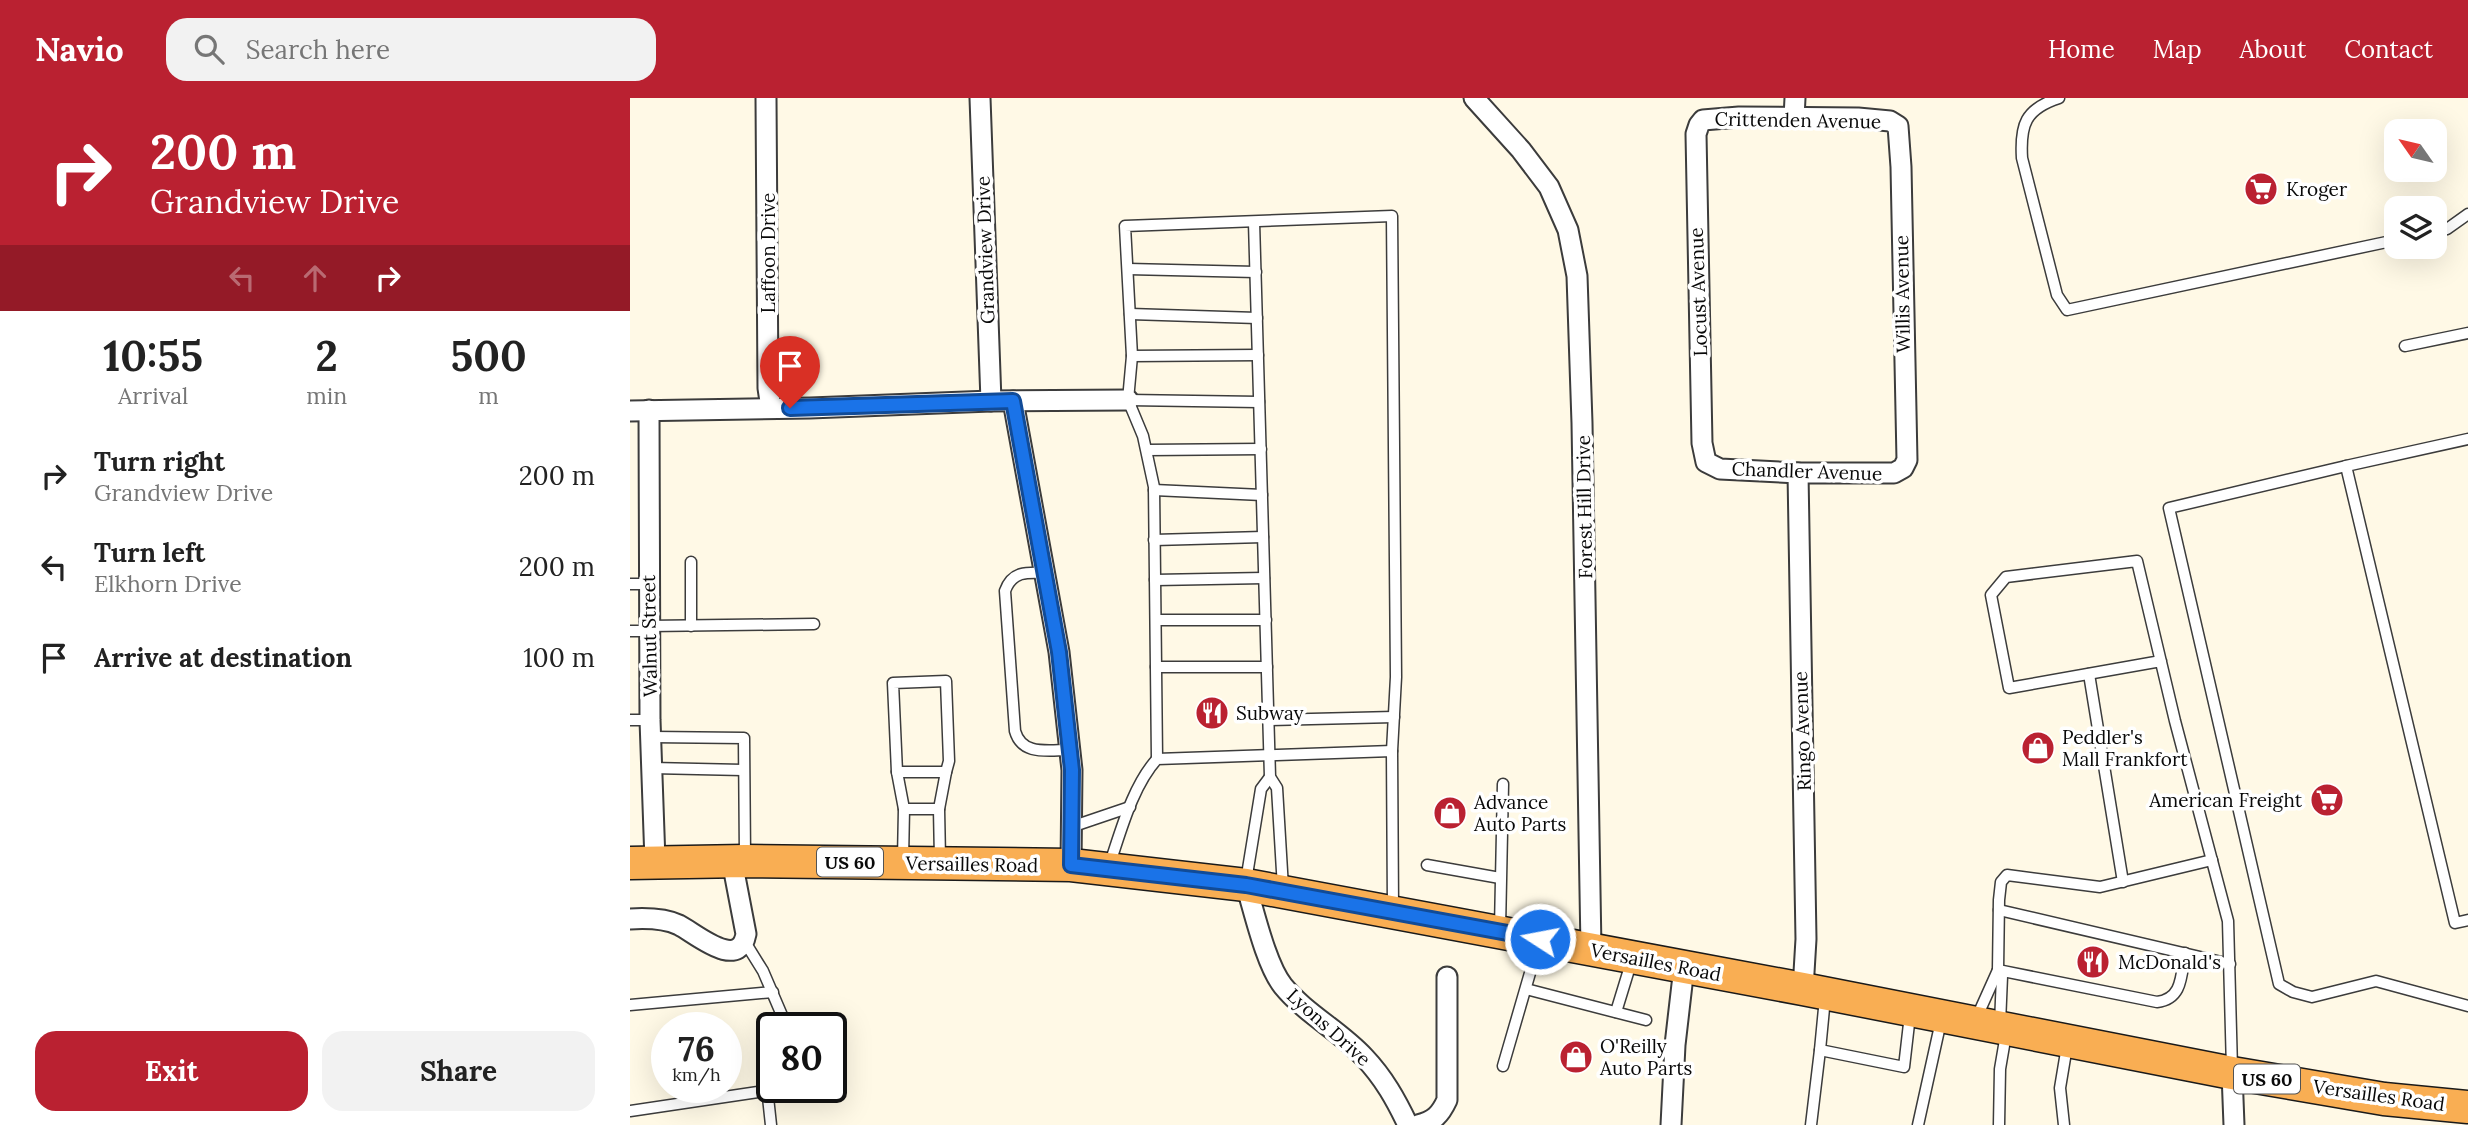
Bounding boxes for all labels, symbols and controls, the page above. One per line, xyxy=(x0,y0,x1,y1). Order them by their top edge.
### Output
search box xyxy=(166,18,656,81)
text: Navio xyxy=(35,28,124,70)
icon: search xyxy=(190,30,228,68)
text: Search here xyxy=(246,33,390,66)
text: Home xyxy=(2048,34,2115,65)
text: Map xyxy=(2153,34,2202,65)
text: About xyxy=(2240,34,2306,65)
text: Contact xyxy=(2344,34,2433,65)
street label: Crittenden Avenue xyxy=(1715,107,1881,133)
north arrow xyxy=(2384,119,2446,182)
map controls xyxy=(2384,119,2447,259)
text: 200 m xyxy=(150,120,296,182)
icon: right xyxy=(35,126,126,217)
supermarket icon: Kroger xyxy=(2242,170,2280,208)
street label: Grandview Drive xyxy=(970,176,1000,324)
place label: Kroger xyxy=(2286,177,2348,201)
text: Grandview Drive xyxy=(150,181,399,222)
street label: Laffoon Drive xyxy=(756,193,780,313)
button: layers xyxy=(2384,196,2447,259)
street label: Locust Avenue xyxy=(1684,227,1712,357)
street label: Willis Avenue xyxy=(1889,235,1915,353)
icon: left xyxy=(223,259,261,297)
icon: ahead xyxy=(296,259,334,297)
icon: right xyxy=(369,259,407,297)
text: 10:55 xyxy=(103,329,203,383)
text: 2 xyxy=(316,329,338,383)
text: 500 xyxy=(451,329,527,383)
pin xyxy=(760,336,820,408)
icon: arrive xyxy=(771,347,809,385)
text: Arrival xyxy=(118,381,188,410)
text: min xyxy=(306,381,347,410)
text: m xyxy=(478,381,499,410)
street label: Forest Hill Drive xyxy=(1571,435,1597,579)
text: Turn right xyxy=(94,445,225,478)
street label: Chandler Avenue xyxy=(1731,456,1883,486)
icon: right xyxy=(35,457,73,495)
text: 200 m xyxy=(519,459,595,492)
text: Grandview Drive xyxy=(94,478,273,507)
text: Turn left xyxy=(94,536,205,569)
icon: left xyxy=(35,548,73,586)
text: 200 m xyxy=(519,550,595,583)
text: Elkhorn Drive xyxy=(94,569,242,598)
street label: Walnut Street xyxy=(636,574,662,697)
icon: arrive xyxy=(35,639,73,677)
text: Arrive at destination xyxy=(94,641,352,674)
text: 100 m xyxy=(523,641,595,674)
street label: Ringo Avenue xyxy=(1788,671,1816,791)
restaurant icon: Subway xyxy=(1193,694,1231,732)
place label: Subway xyxy=(1236,701,1304,725)
place label: Peddler's Mall Frankfort xyxy=(2062,725,2188,771)
shop icon: Peddler's Mall Frankfort xyxy=(2019,729,2057,767)
supermarket icon: American Freight xyxy=(2308,781,2346,819)
place label: American Freight xyxy=(2148,788,2303,812)
place label: Advance Auto Parts xyxy=(1473,790,1567,836)
shop icon: Advance Auto Parts xyxy=(1431,794,1469,832)
road number: US 60 xyxy=(817,848,883,876)
street label: Versailles Road xyxy=(904,851,1039,877)
position arrow xyxy=(1503,902,1577,976)
street label: Versailles Road xyxy=(1588,937,1723,986)
restaurant icon: McDonald's xyxy=(2074,943,2112,981)
place label: McDonald's xyxy=(2118,950,2221,974)
street label: Lyons Drive xyxy=(1282,983,1376,1071)
speed limit sign: 80 xyxy=(756,1012,847,1103)
text: 76 xyxy=(678,1026,715,1071)
button: Exit xyxy=(35,1031,308,1111)
button: Share xyxy=(322,1031,595,1111)
place label: O'Reilly Auto Parts xyxy=(1599,1034,1693,1080)
shop icon: O'Reilly Auto Parts xyxy=(1557,1038,1595,1076)
text: km/h xyxy=(672,1063,721,1086)
road number: US 60 xyxy=(2234,1064,2300,1094)
street label: Versailles Road xyxy=(2311,1074,2446,1116)

